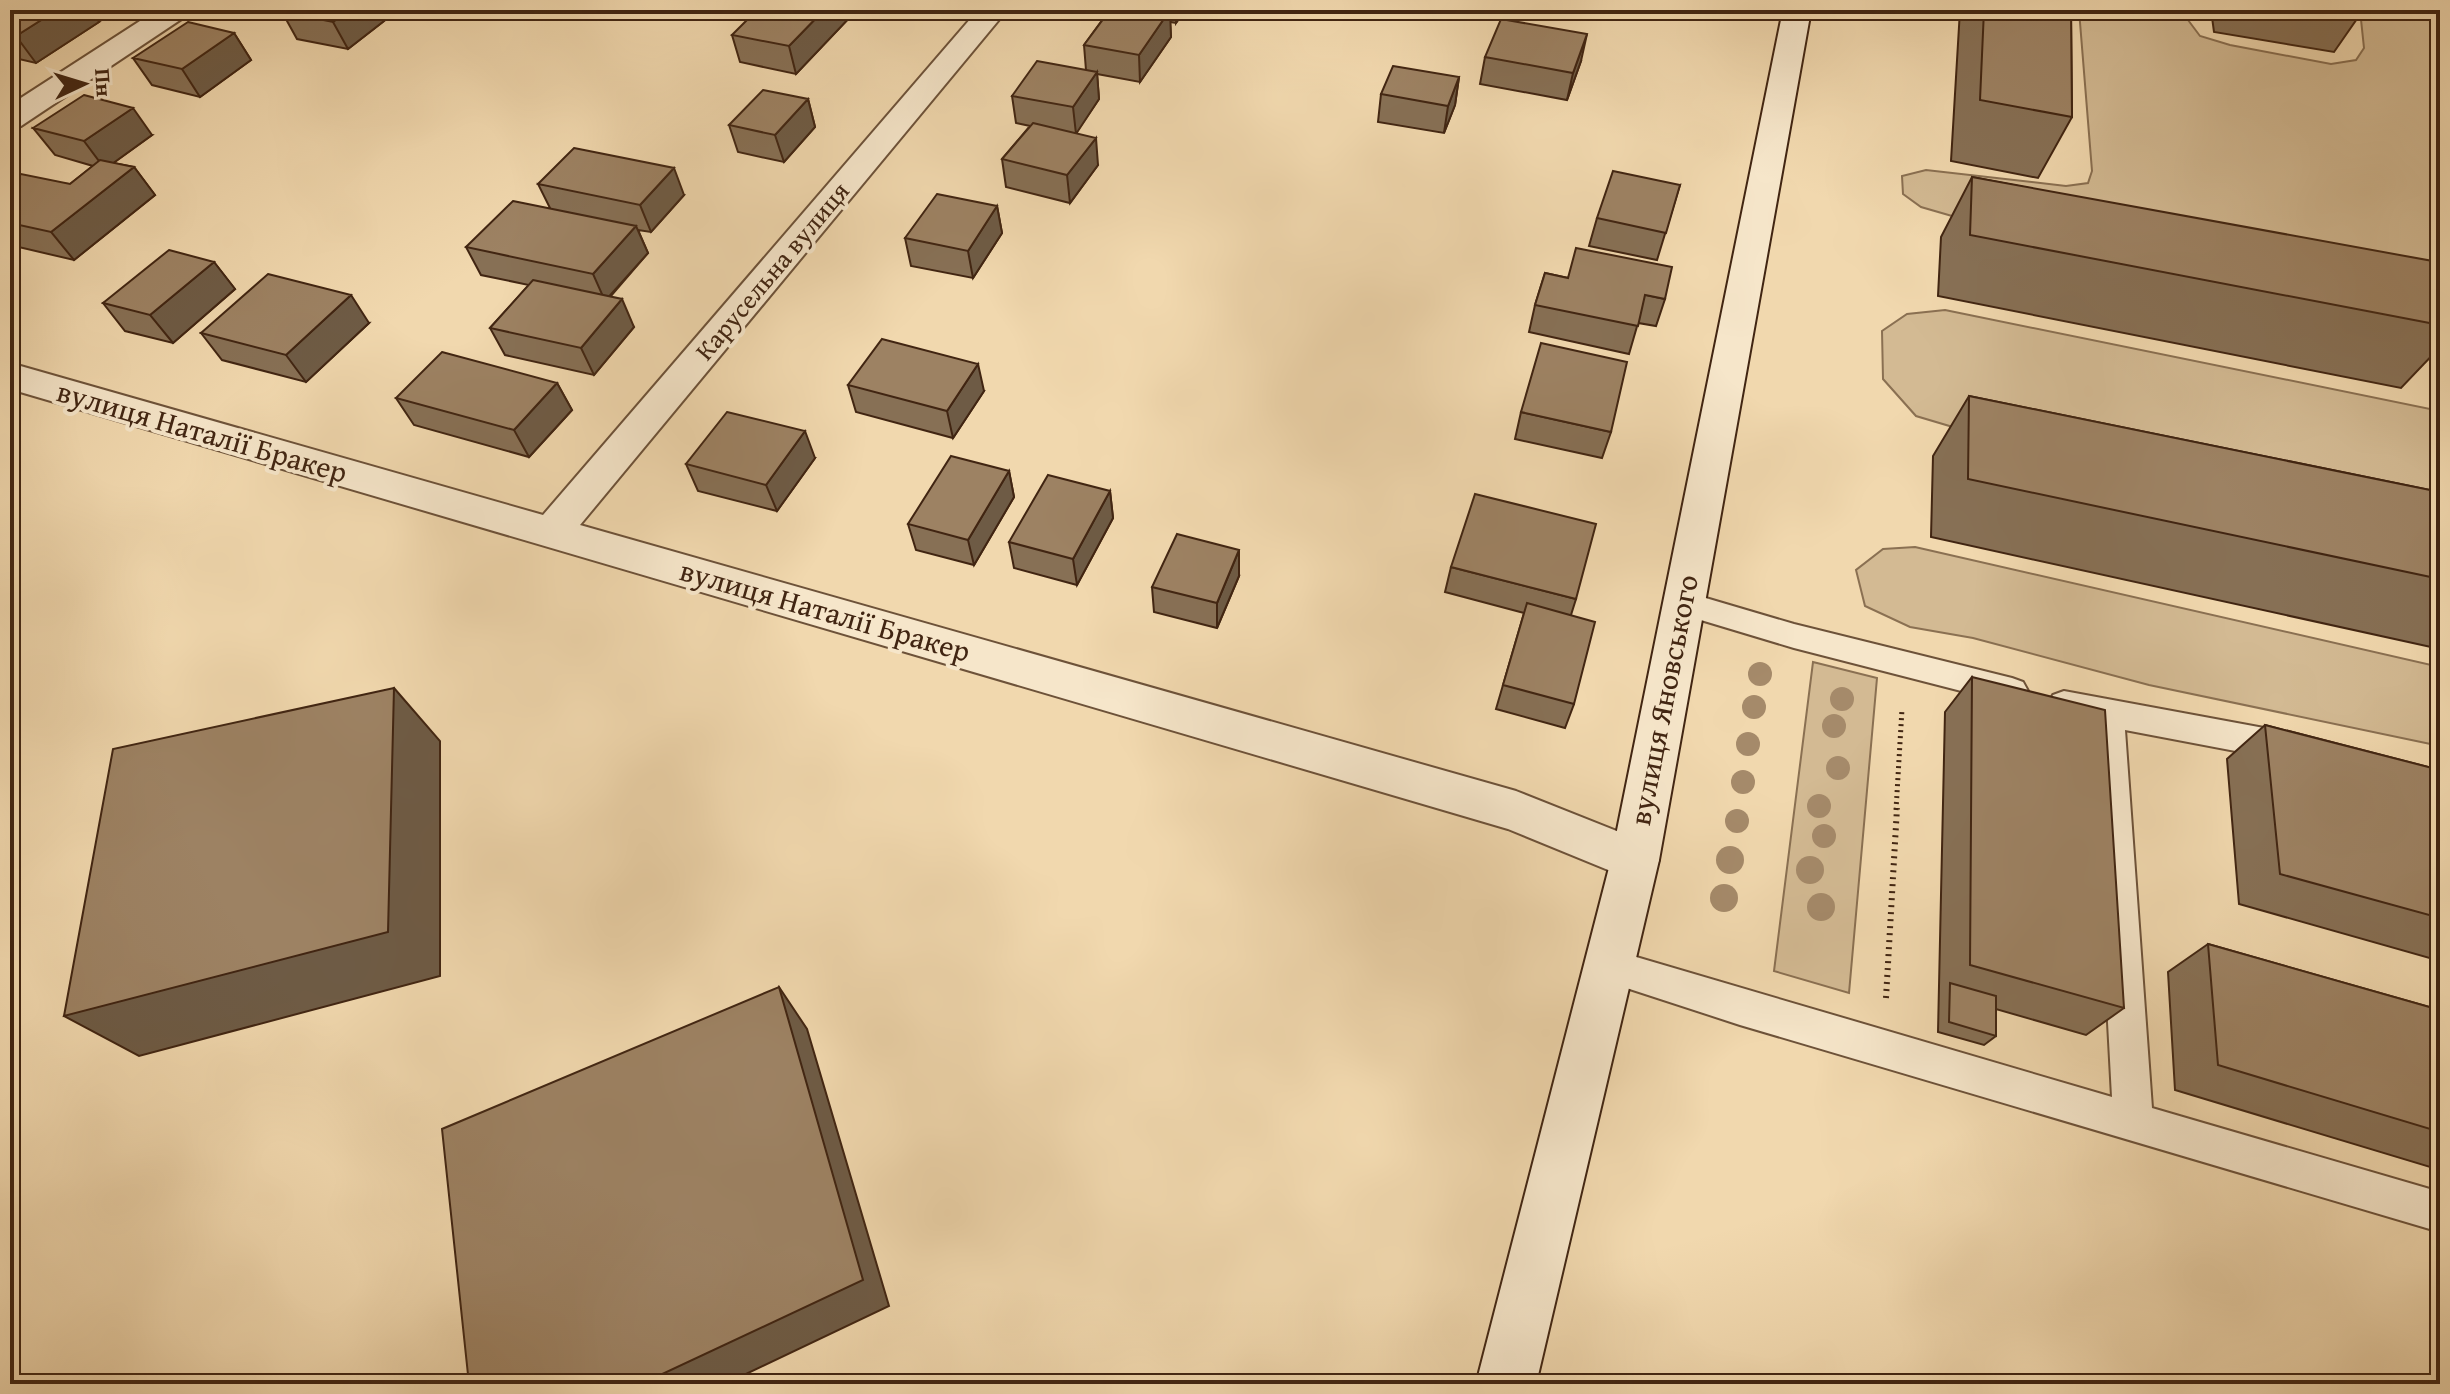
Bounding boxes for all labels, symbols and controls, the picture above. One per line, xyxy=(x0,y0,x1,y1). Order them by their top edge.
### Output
north arrow xyxy=(44,44,124,124)
text: Пн xyxy=(87,67,121,98)
street label: Карусельна вулиця xyxy=(685,173,858,369)
street label: вулиця Наталії Бракер xyxy=(52,369,353,494)
street label: вулиця Наталії Бракер xyxy=(675,548,976,673)
street label: вулиця Яновського xyxy=(1617,571,1709,829)

